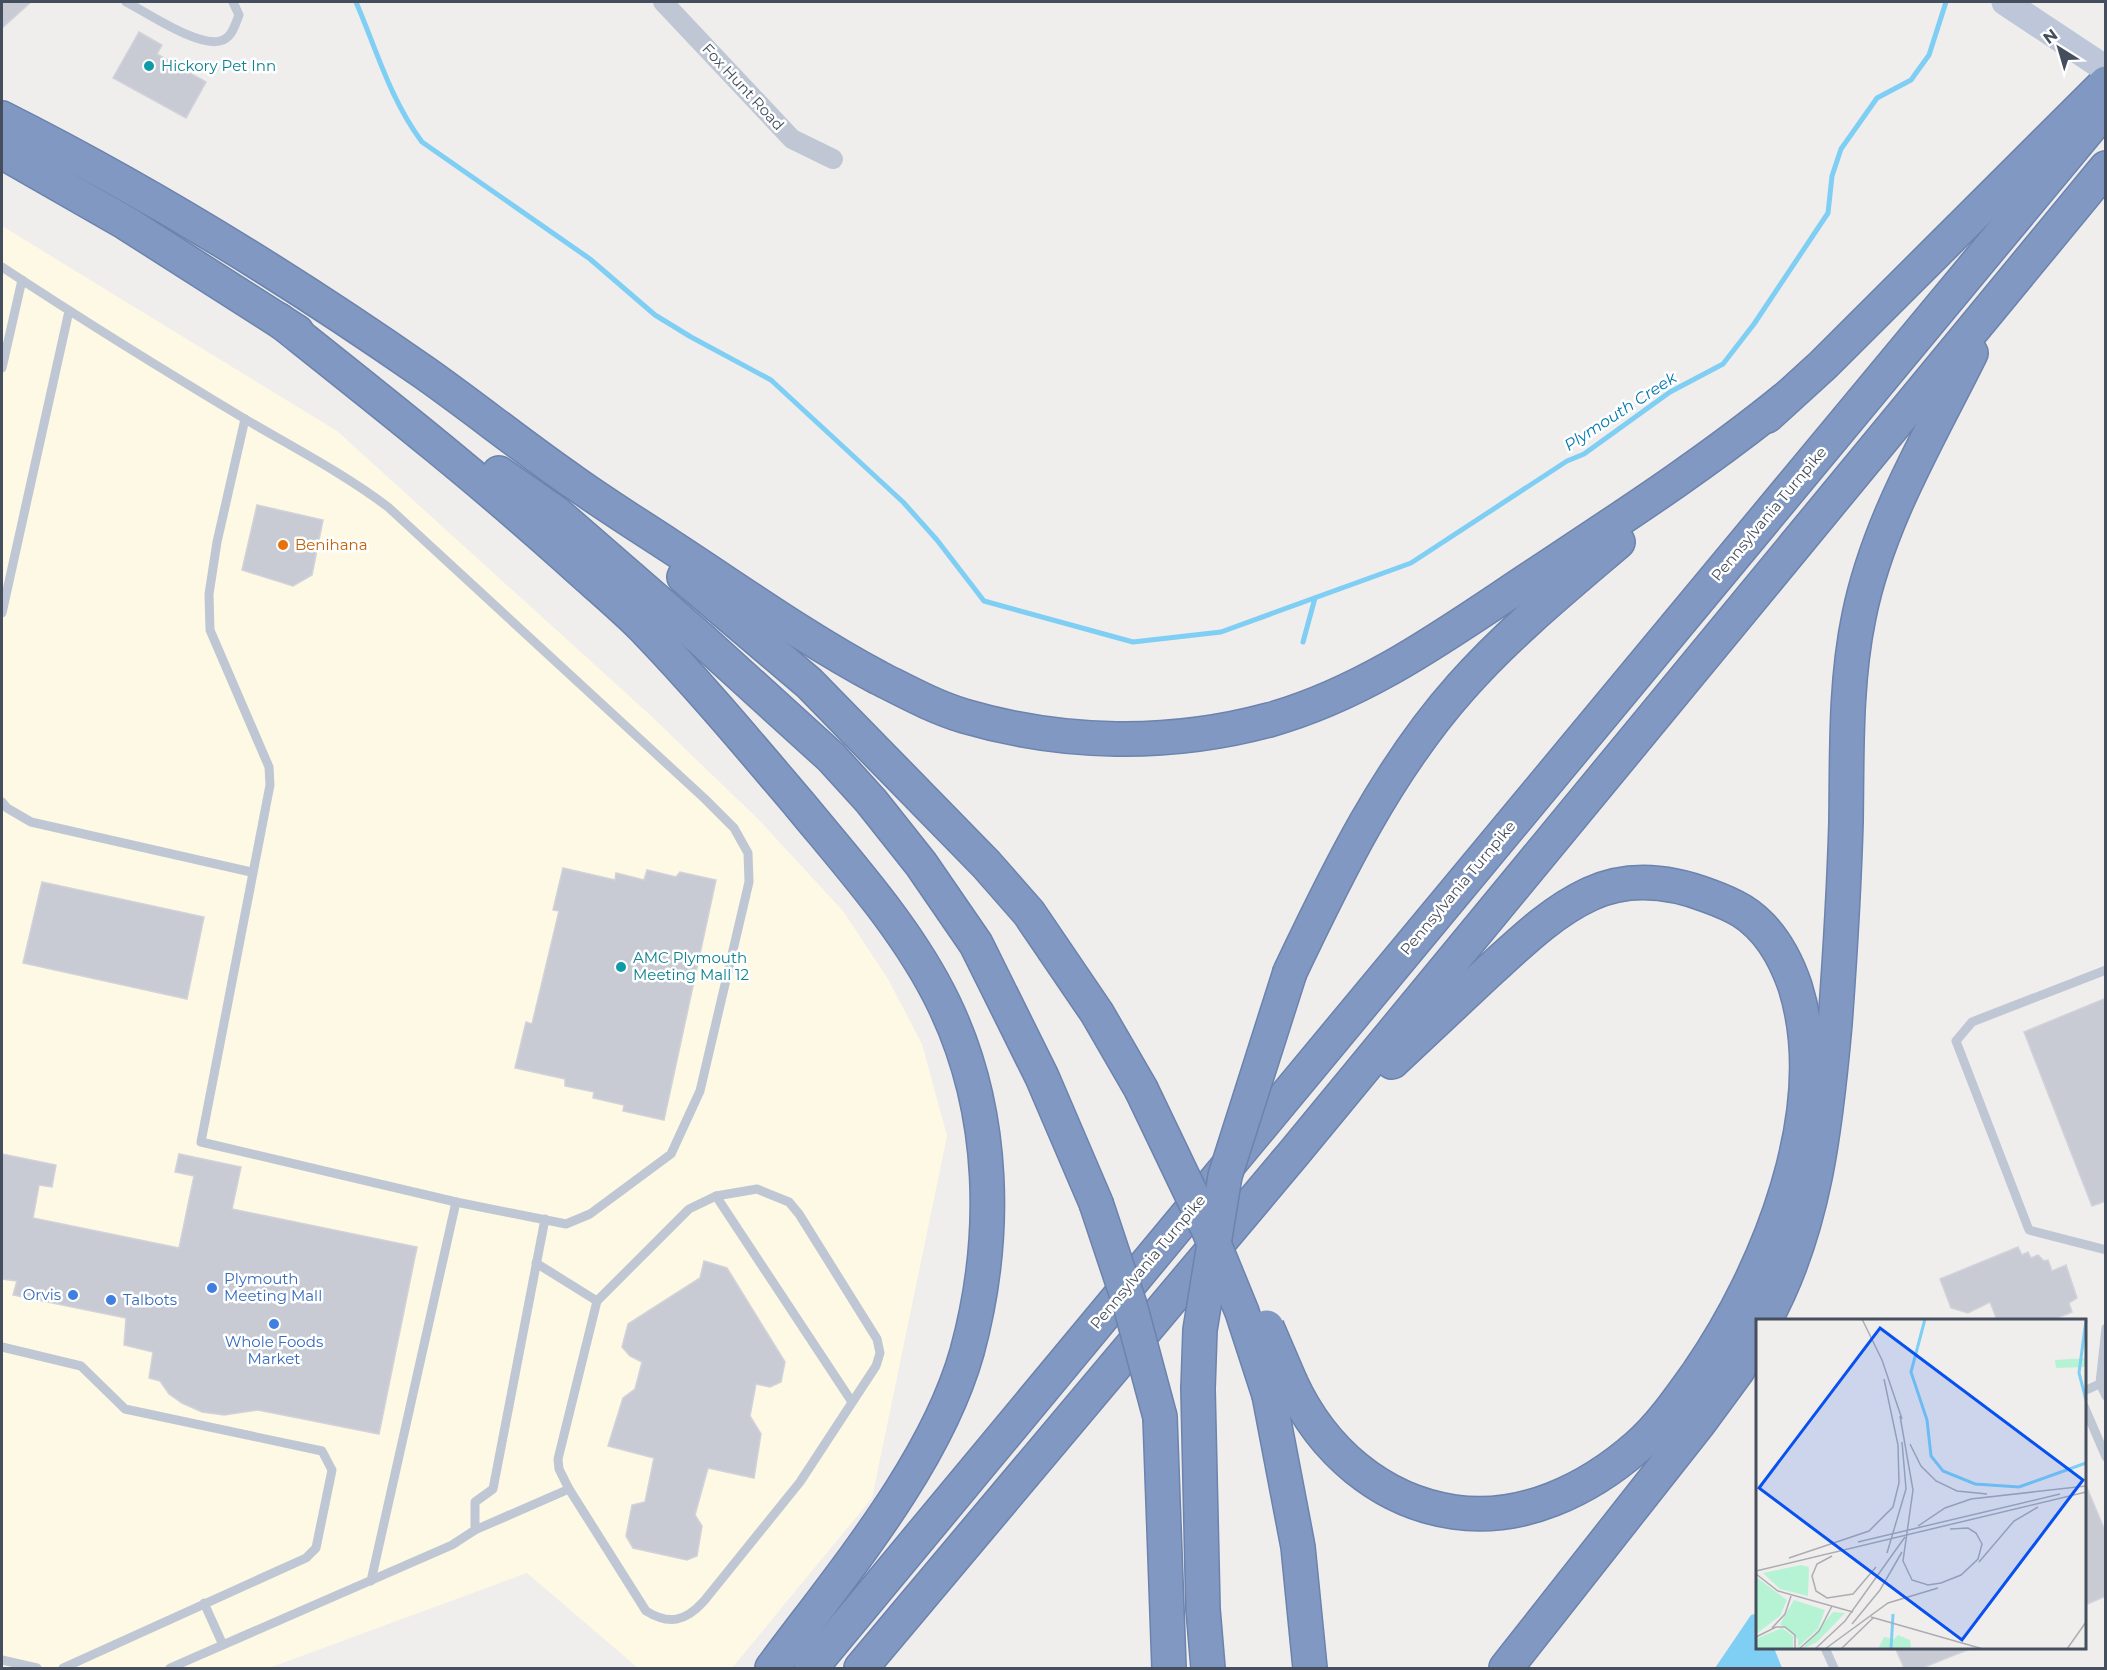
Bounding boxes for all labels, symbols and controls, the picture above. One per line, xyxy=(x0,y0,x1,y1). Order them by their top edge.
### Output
north arrow xyxy=(2029,18,2089,78)
text: N xyxy=(2039,25,2061,48)
street label: Fox Hunt Road xyxy=(698,39,789,134)
place label: Hickory Pet Inn xyxy=(161,56,276,75)
marker: Hickory Pet Inn xyxy=(142,59,156,73)
water label: Plymouth Creek xyxy=(1560,367,1681,455)
street label: Pennsylvania Turnpike xyxy=(1707,443,1830,585)
place label: Benihana xyxy=(295,535,368,554)
marker: Benihana xyxy=(276,538,290,552)
street label: Pennsylvania Turnpike xyxy=(1396,817,1519,959)
place label: AMC Plymouth Meeting Mall 12 xyxy=(633,948,749,984)
marker: AMC Plymouth Meeting Mall 12 xyxy=(614,960,628,974)
street label: Pennsylvania Turnpike xyxy=(1086,1191,1209,1333)
place label: Plymouth Meeting Mall xyxy=(224,1269,322,1305)
marker: Plymouth Meeting Mall xyxy=(205,1281,219,1295)
place label: Orvis xyxy=(23,1285,61,1304)
marker: Orvis xyxy=(66,1288,80,1302)
place label: Talbots xyxy=(123,1290,177,1309)
marker: Talbots xyxy=(104,1293,118,1307)
marker: Whole Foods Market xyxy=(267,1317,281,1331)
inset map xyxy=(1756,1319,2086,1649)
place label: Whole Foods Market xyxy=(225,1332,323,1368)

